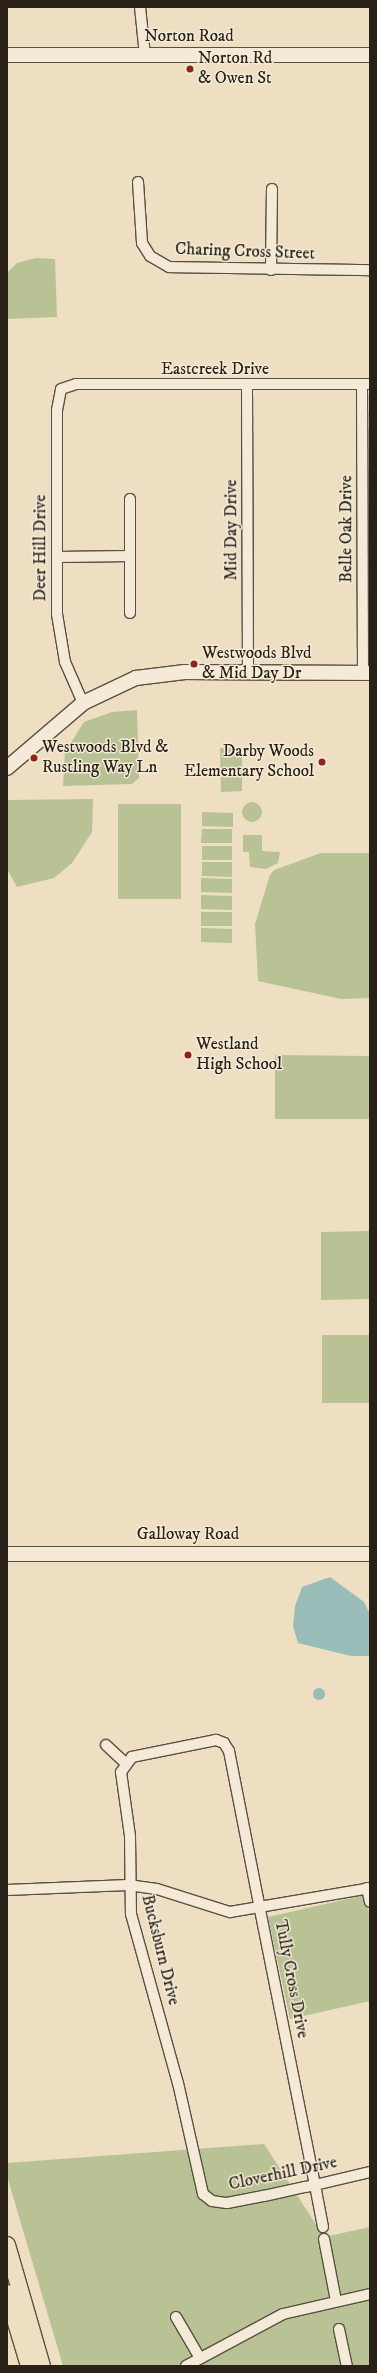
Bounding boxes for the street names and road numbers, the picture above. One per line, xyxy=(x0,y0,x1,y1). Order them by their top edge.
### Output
street label: Norton Road xyxy=(144,27,234,47)
street label: Charing Cross Street xyxy=(175,239,315,265)
street label: Eastcreek Drive xyxy=(161,360,269,380)
street label: Belle Oak Drive xyxy=(337,475,357,583)
street label: Mid Day Drive xyxy=(222,479,242,581)
street label: Deer Hill Drive xyxy=(31,494,51,602)
street label: Galloway Road xyxy=(137,1525,239,1545)
street label: Bucksburn Drive xyxy=(136,1893,184,2007)
street label: Tully Cross Drive xyxy=(270,1918,312,2040)
street label: Cloverhill Drive xyxy=(227,2153,339,2195)

